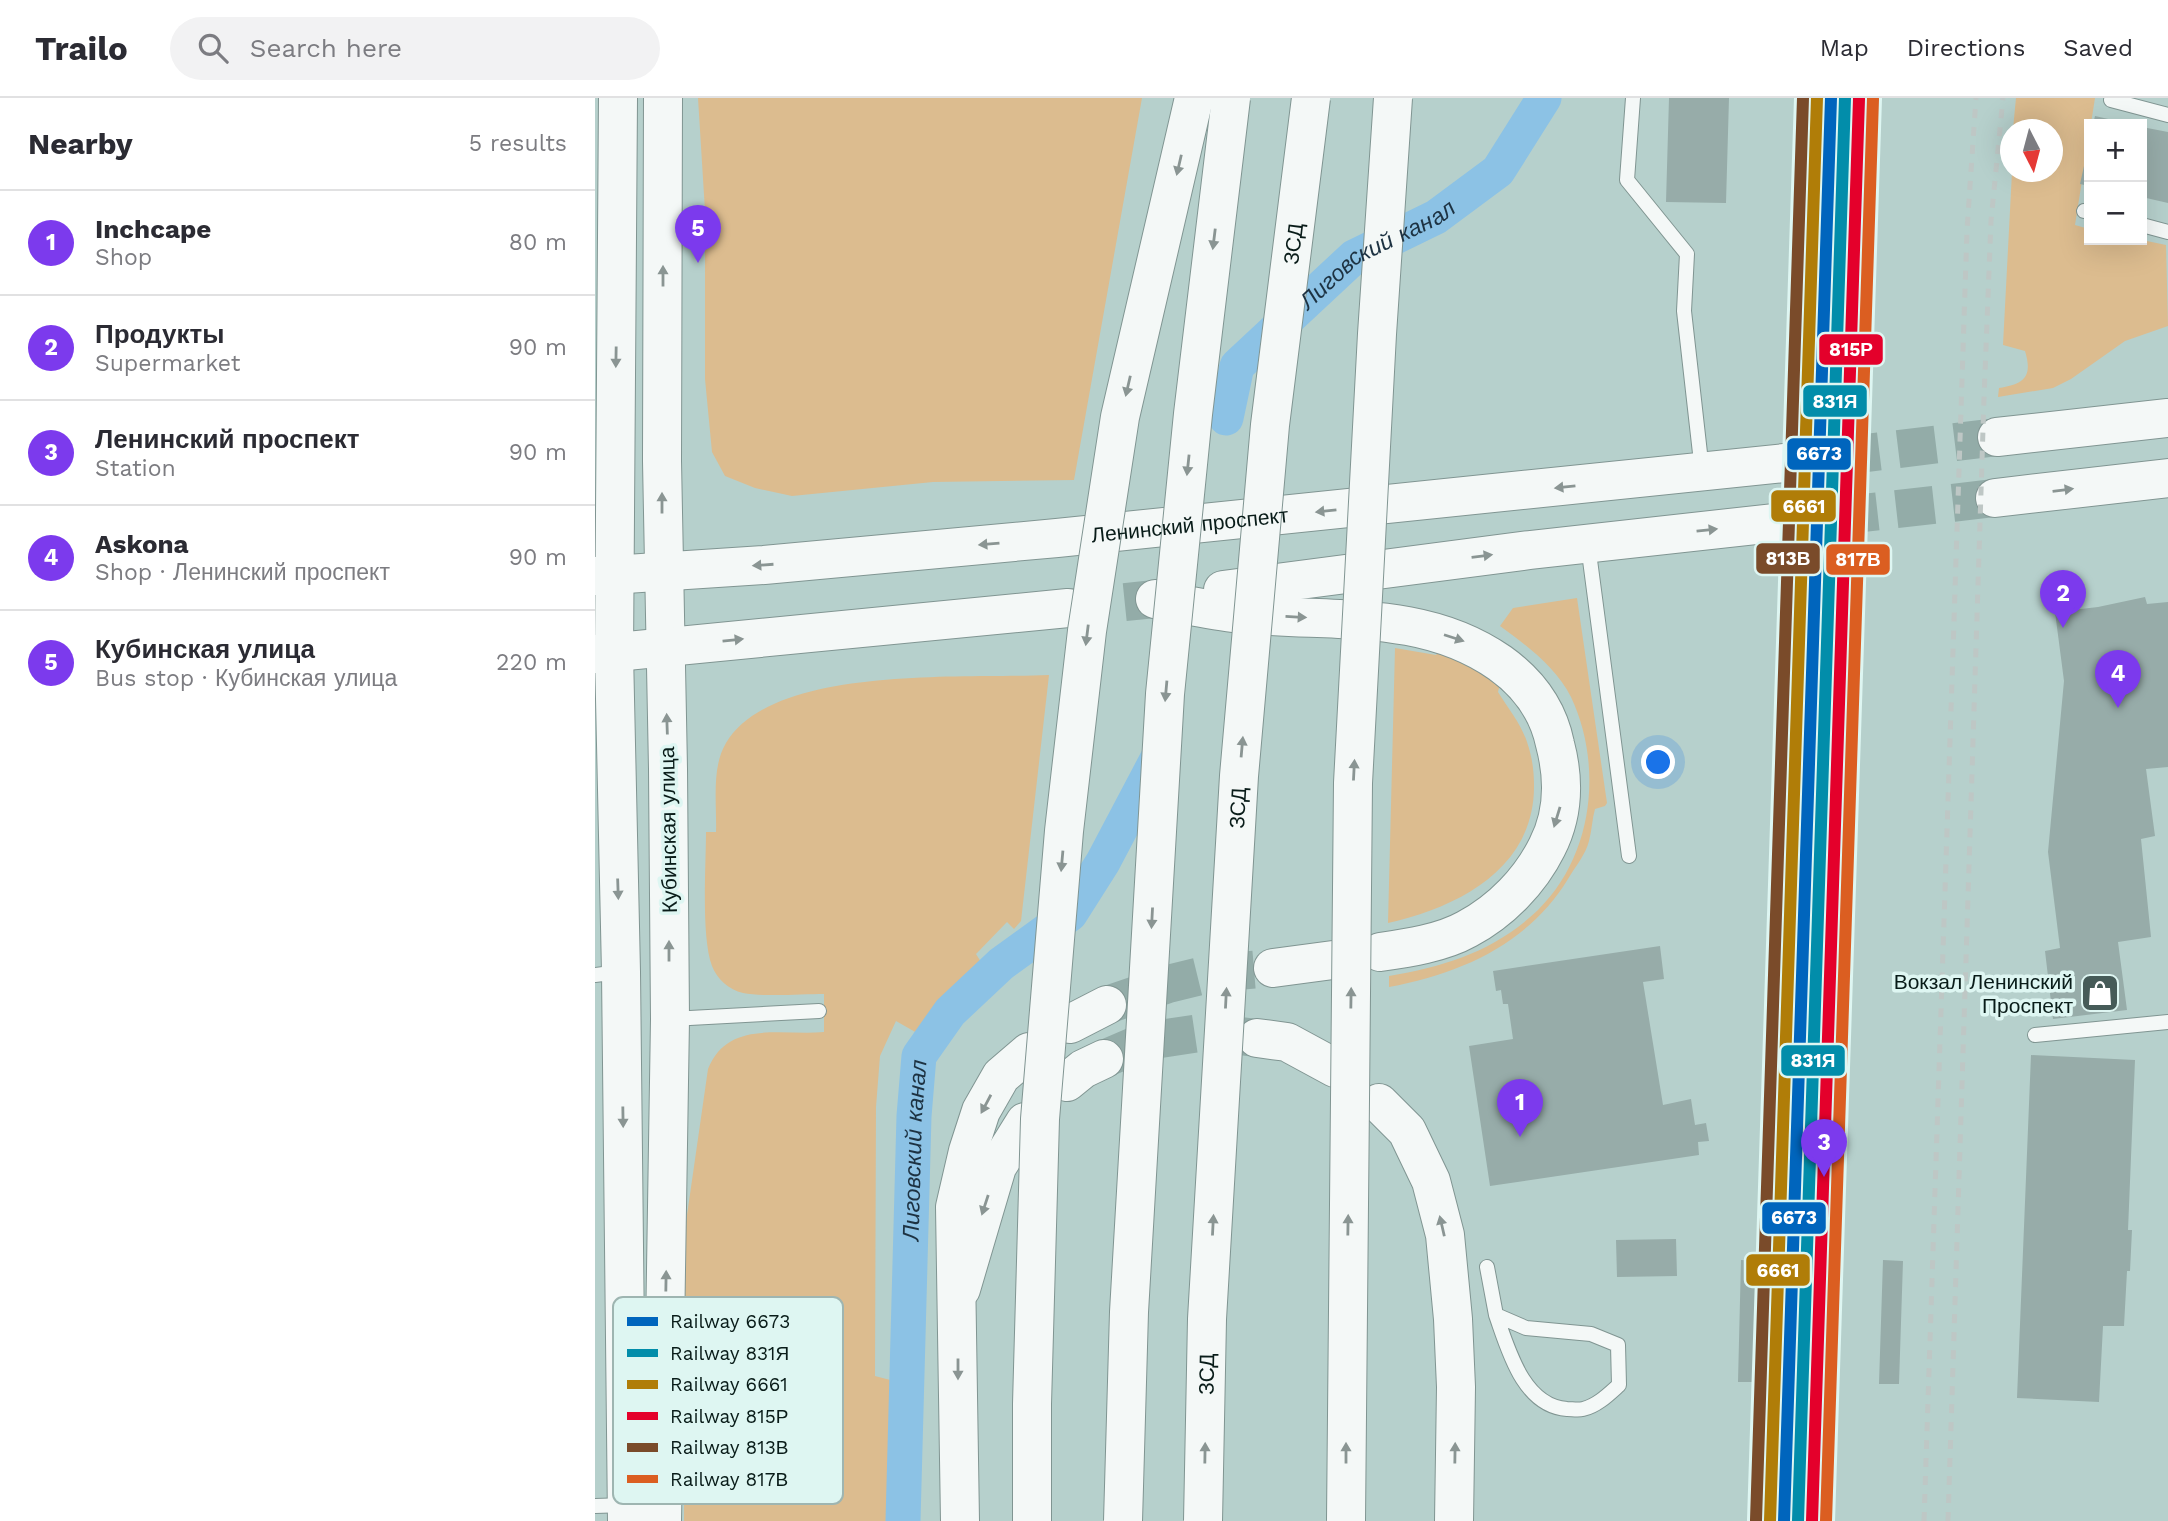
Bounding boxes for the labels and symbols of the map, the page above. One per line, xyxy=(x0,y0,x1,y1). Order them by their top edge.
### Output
north arrow xyxy=(2000,119,2063,182)
one-way arrow xyxy=(1173,154,1184,176)
water label: Лиговский канал xyxy=(1292,194,1461,316)
pin: 5 xyxy=(675,205,721,263)
street label: ЗСД xyxy=(1278,222,1308,266)
one-way arrow xyxy=(1208,228,1219,250)
one-way arrow xyxy=(657,265,669,287)
line badge: 815Р xyxy=(1818,333,1884,366)
text: 815Р xyxy=(1829,338,1873,361)
one-way arrow xyxy=(611,346,622,368)
one-way arrow xyxy=(1122,375,1133,397)
line badge: 831Я xyxy=(1802,384,1868,418)
text: 831Я xyxy=(1813,390,1857,413)
line badge: 6673 xyxy=(1786,437,1852,471)
text: 6673 xyxy=(1796,442,1842,465)
one-way arrow xyxy=(1182,454,1193,476)
one-way arrow xyxy=(1554,481,1576,492)
one-way arrow xyxy=(2052,485,2074,496)
line badge: 6661 xyxy=(1770,489,1837,523)
one-way arrow xyxy=(656,492,668,514)
text: 6661 xyxy=(1783,495,1825,518)
street label: Ленинский проспект xyxy=(1090,502,1290,547)
one-way arrow xyxy=(1315,506,1337,517)
one-way arrow xyxy=(1696,525,1718,536)
one-way arrow xyxy=(978,539,1000,550)
line badge: 813В xyxy=(1755,542,1821,575)
line badge: 817В xyxy=(1825,543,1891,576)
text: 813В xyxy=(1765,547,1811,570)
text: 817В xyxy=(1835,548,1881,571)
one-way arrow xyxy=(1471,551,1493,562)
one-way arrow xyxy=(752,560,774,571)
pin: 2 xyxy=(2040,570,2086,628)
one-way arrow xyxy=(1285,611,1307,622)
one-way arrow xyxy=(1081,624,1092,646)
one-way arrow xyxy=(1444,633,1465,644)
one-way arrow xyxy=(722,635,744,646)
pin: 4 xyxy=(2095,650,2141,708)
one-way arrow xyxy=(1160,680,1171,702)
one-way arrow xyxy=(661,712,673,734)
one-way arrow xyxy=(1236,736,1247,758)
your location xyxy=(1641,745,1675,779)
street label: Кубинская улица xyxy=(654,746,682,913)
one-way arrow xyxy=(1349,759,1360,781)
street label: ЗСД xyxy=(1223,787,1251,829)
one-way arrow xyxy=(1552,806,1562,827)
one-way arrow xyxy=(1056,850,1067,872)
one-way arrow xyxy=(613,879,624,901)
one-way arrow xyxy=(1146,907,1157,929)
one-way arrow xyxy=(663,940,675,962)
place label: Вокзал Ленинский Проспект xyxy=(1894,969,2073,1018)
shop icon: Вокзал Ленинский Проспект xyxy=(2079,972,2121,1014)
one-way arrow xyxy=(1221,987,1232,1009)
one-way arrow xyxy=(1345,987,1357,1009)
line badge: 831Я xyxy=(1780,1044,1846,1077)
text: 831Я xyxy=(1791,1049,1835,1072)
water label: Лиговский канал xyxy=(897,1058,932,1243)
pin: 1 xyxy=(1497,1079,1543,1137)
one-way arrow xyxy=(980,1094,992,1114)
one-way arrow xyxy=(617,1106,628,1128)
pin: 3 xyxy=(1801,1119,1847,1177)
one-way arrow xyxy=(979,1195,989,1216)
line badge: 6673 xyxy=(1761,1201,1827,1235)
text: 6673 xyxy=(1771,1206,1817,1229)
one-way arrow xyxy=(1207,1214,1218,1236)
one-way arrow xyxy=(1342,1214,1354,1236)
one-way arrow xyxy=(1437,1215,1448,1237)
line badge: 6661 xyxy=(1745,1253,1811,1287)
text: 6661 xyxy=(1757,1259,1799,1282)
one-way arrow xyxy=(660,1270,671,1292)
legend xyxy=(613,1297,843,1504)
text: Railway 6673 xyxy=(670,1310,790,1333)
text: Railway 831Я xyxy=(670,1342,789,1365)
street label: ЗСД xyxy=(1193,1353,1219,1395)
one-way arrow xyxy=(952,1358,964,1380)
text: Railway 6661 xyxy=(670,1373,788,1396)
text: Railway 815Р xyxy=(670,1405,788,1428)
text: Railway 813В xyxy=(670,1436,788,1459)
one-way arrow xyxy=(1199,1442,1210,1464)
one-way arrow xyxy=(1340,1442,1352,1464)
one-way arrow xyxy=(1450,1442,1461,1464)
text: Railway 817В xyxy=(670,1468,788,1491)

